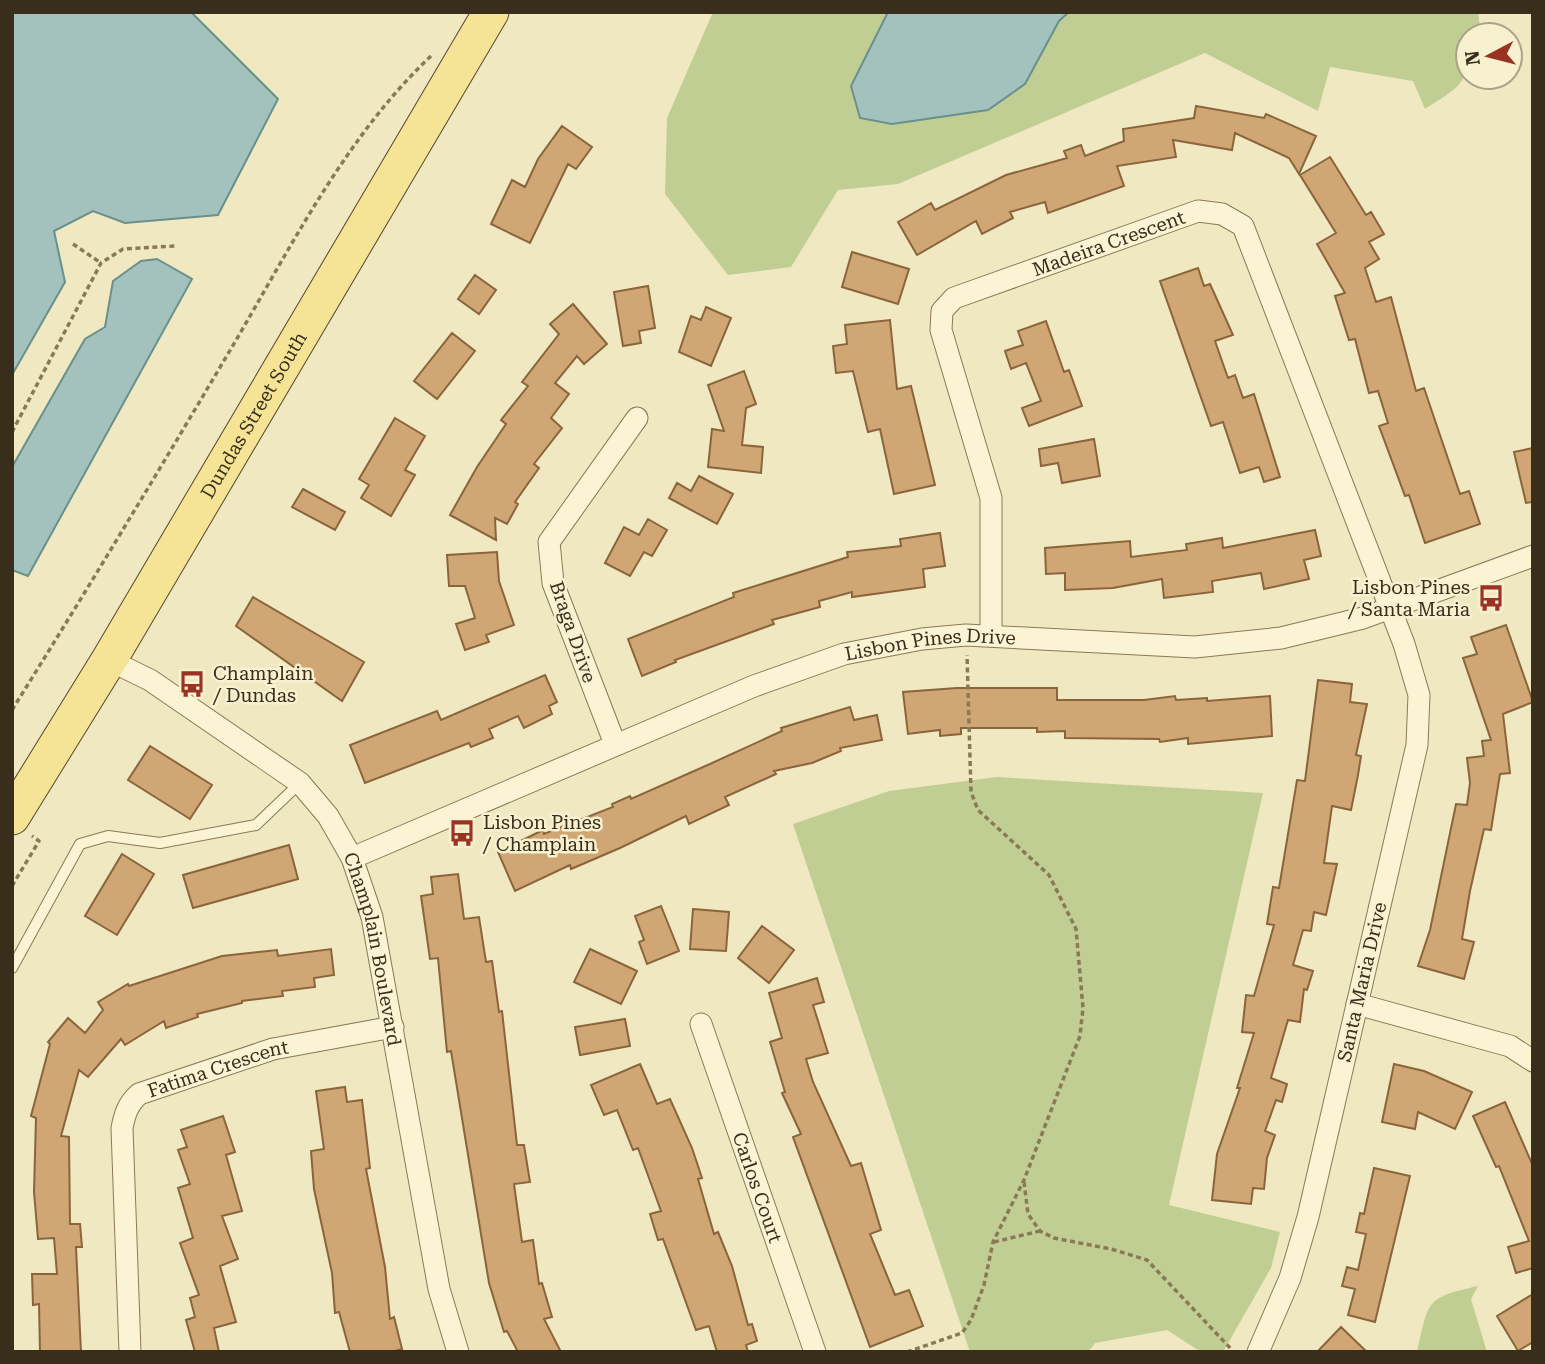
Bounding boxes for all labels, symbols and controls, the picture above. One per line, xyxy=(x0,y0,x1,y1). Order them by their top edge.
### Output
north arrow xyxy=(1454,21,1524,91)
text: N xyxy=(1460,49,1485,67)
street label: Madeira Crescent xyxy=(1029,205,1188,281)
street label: Dundas Street South xyxy=(195,327,311,502)
place label: Lisbon Pines / Santa Maria xyxy=(1347,576,1471,621)
street label: Braga Drive xyxy=(545,578,601,686)
bus stop icon: Lisbon Pines / Santa Maria xyxy=(1476,583,1506,613)
street label: Lisbon Pines Drive xyxy=(843,624,1016,665)
place label: Champlain / Dundas xyxy=(212,662,313,707)
bus stop icon: Champlain / Dundas xyxy=(177,669,207,699)
place label: Lisbon Pines / Champlain xyxy=(482,811,601,856)
bus stop icon: Lisbon Pines / Champlain xyxy=(447,818,477,848)
street label: Champlain Boulevard xyxy=(339,849,406,1048)
street label: Santa Maria Drive xyxy=(1332,900,1392,1064)
street label: Fatima Crescent xyxy=(144,1035,290,1102)
street label: Carlos Court xyxy=(728,1129,788,1246)

